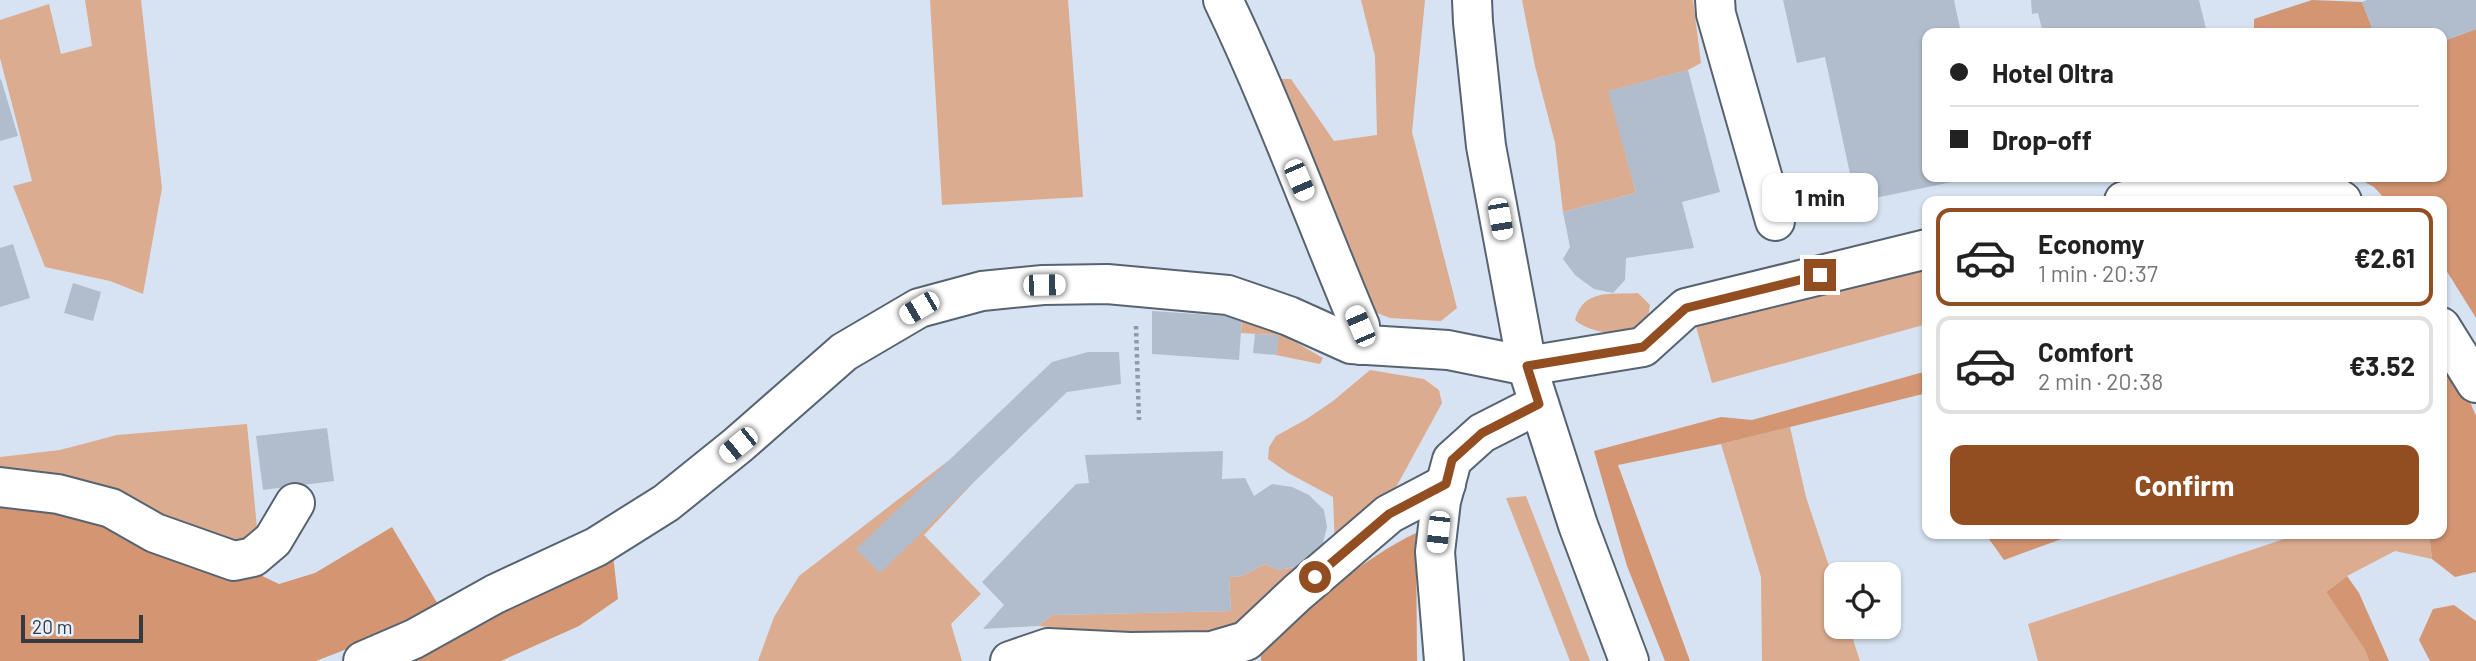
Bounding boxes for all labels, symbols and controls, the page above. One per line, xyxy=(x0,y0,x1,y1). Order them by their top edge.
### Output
text: Hotel Oltra xyxy=(1992,57,2114,88)
text: Drop-off xyxy=(1992,124,2092,155)
car xyxy=(1282,157,1317,203)
callout: 1 min xyxy=(1762,174,1878,222)
text: 1 min xyxy=(1795,183,1845,211)
car xyxy=(1487,196,1514,242)
icon: car xyxy=(1954,226,2017,289)
text: Economy xyxy=(2038,228,2144,259)
text: €2.61 xyxy=(2354,242,2415,273)
route end xyxy=(1804,259,1836,291)
text: 1 min · 20:37 xyxy=(2038,259,2158,287)
car xyxy=(1023,274,1066,296)
car xyxy=(896,288,943,328)
car xyxy=(1343,303,1378,349)
icon: car xyxy=(1954,334,2017,397)
text: Comfort xyxy=(2038,336,2134,367)
text: €3.52 xyxy=(2349,350,2415,381)
text: 2 min · 20:38 xyxy=(2038,367,2163,395)
car xyxy=(716,424,761,466)
button: Confirm xyxy=(1950,445,2419,525)
car xyxy=(1426,510,1451,554)
route start xyxy=(1299,561,1331,593)
map controls xyxy=(1824,562,1901,639)
button: locate xyxy=(1824,562,1901,639)
scale bar xyxy=(21,612,144,644)
text: 20 m xyxy=(32,615,72,638)

